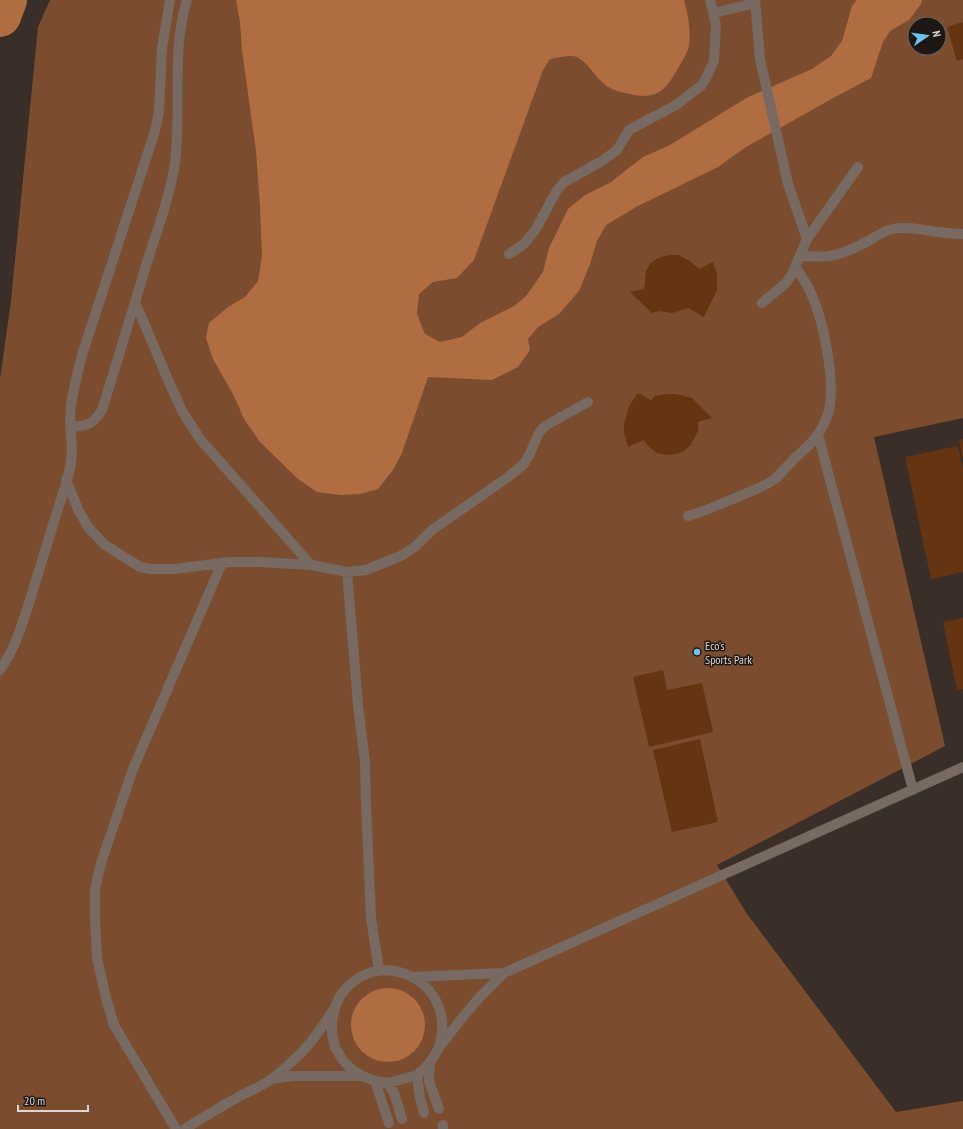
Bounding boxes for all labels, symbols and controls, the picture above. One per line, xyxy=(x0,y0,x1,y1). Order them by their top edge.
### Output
north arrow xyxy=(907,16,947,56)
text: N xyxy=(929,29,944,38)
place label: Eco's Sports Park xyxy=(705,638,752,667)
marker: Eco's Sports Park xyxy=(692,647,702,657)
scale bar xyxy=(18,1087,88,1113)
text: 20 m xyxy=(24,1093,45,1108)

